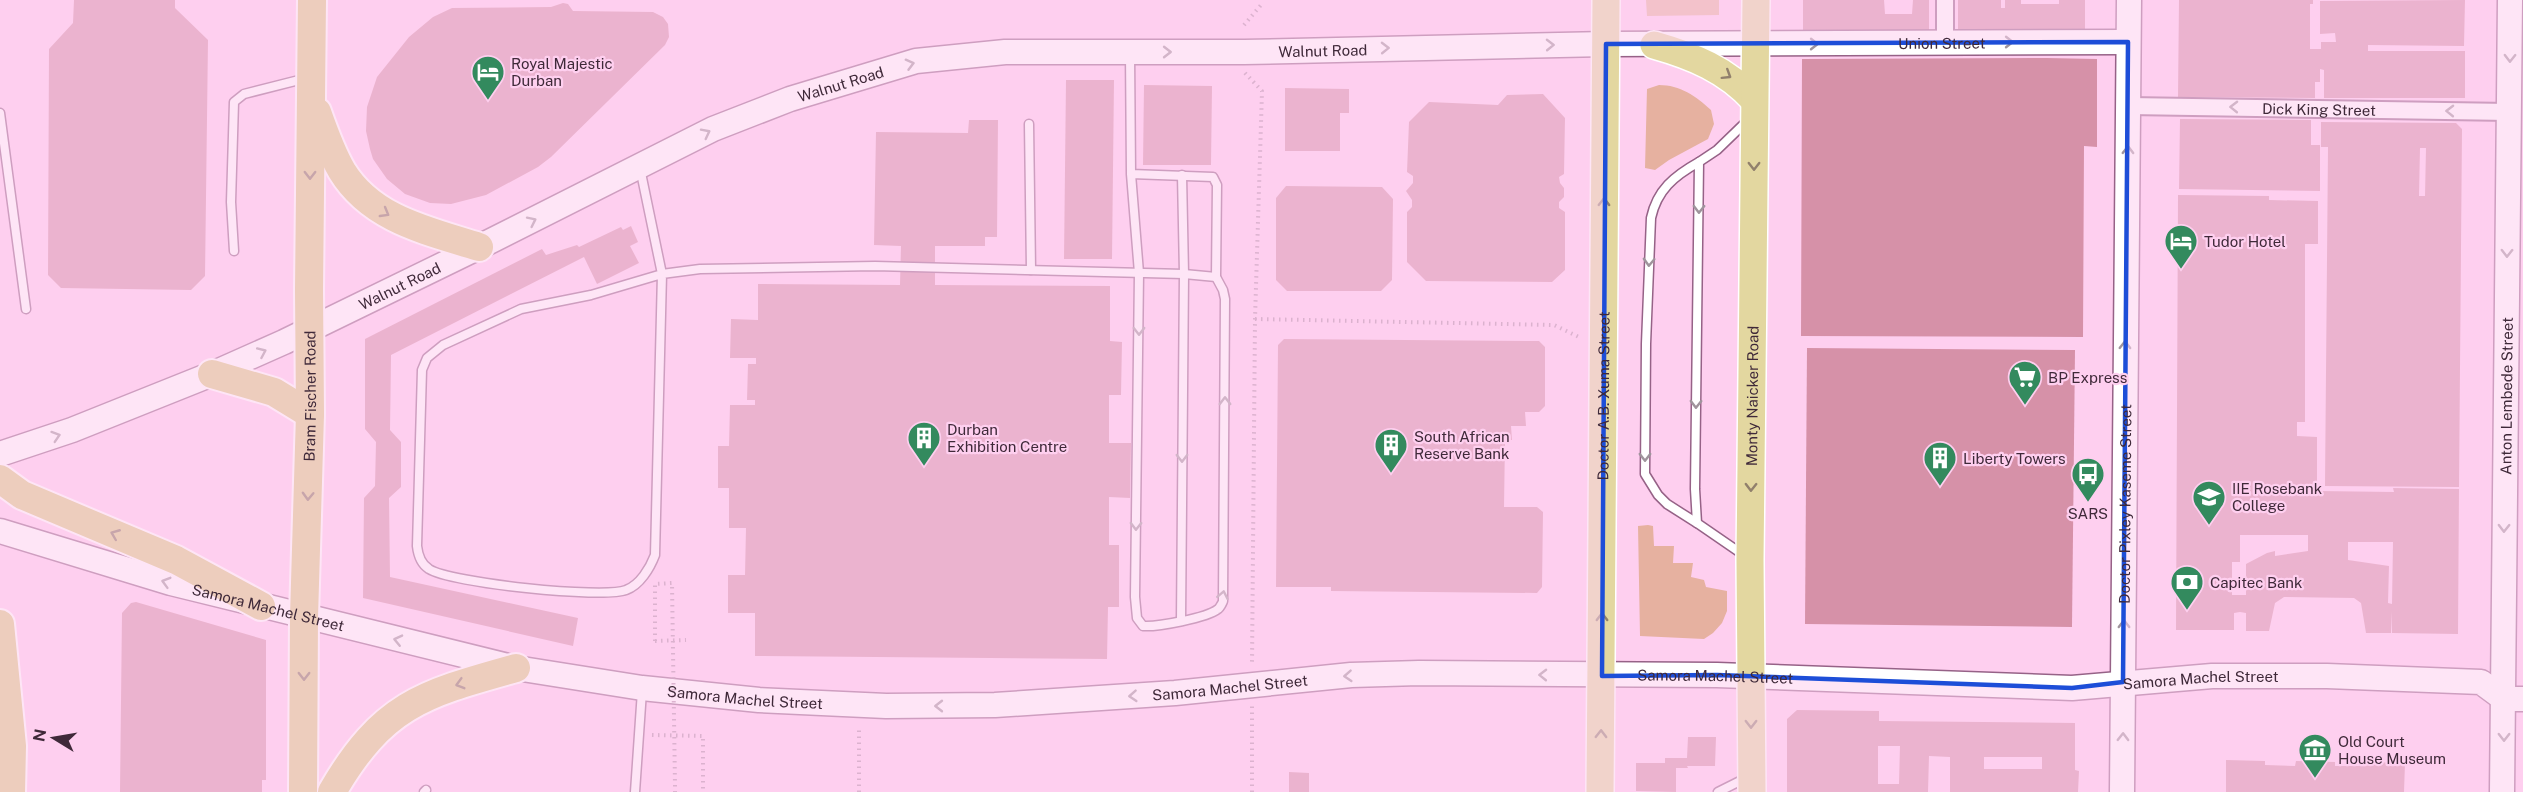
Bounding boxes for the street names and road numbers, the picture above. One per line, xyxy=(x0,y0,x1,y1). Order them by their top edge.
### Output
street label: Union Street xyxy=(1898,34,1986,51)
street label: Walnut Road xyxy=(1278,41,1367,60)
street label: Walnut Road xyxy=(796,63,886,105)
street label: Dick King Street xyxy=(2262,100,2376,118)
street label: Walnut Road xyxy=(356,259,443,313)
street label: Doctor A.B. Xuma Street xyxy=(1594,311,1612,481)
street label: Anton Lembede Street xyxy=(2497,317,2515,475)
street label: Monty Naicker Road xyxy=(1743,326,1761,466)
street label: Bram Fischer Road xyxy=(300,330,319,462)
street label: Doctor Pixley Kaseme Street xyxy=(2115,404,2134,604)
street label: Samora Machel Street xyxy=(191,580,346,634)
street label: Samora Machel Street xyxy=(1637,666,1794,686)
street label: Samora Machel Street xyxy=(2122,668,2279,692)
street label: Samora Machel Street xyxy=(1152,671,1309,703)
street label: Samora Machel Street xyxy=(666,682,823,712)

